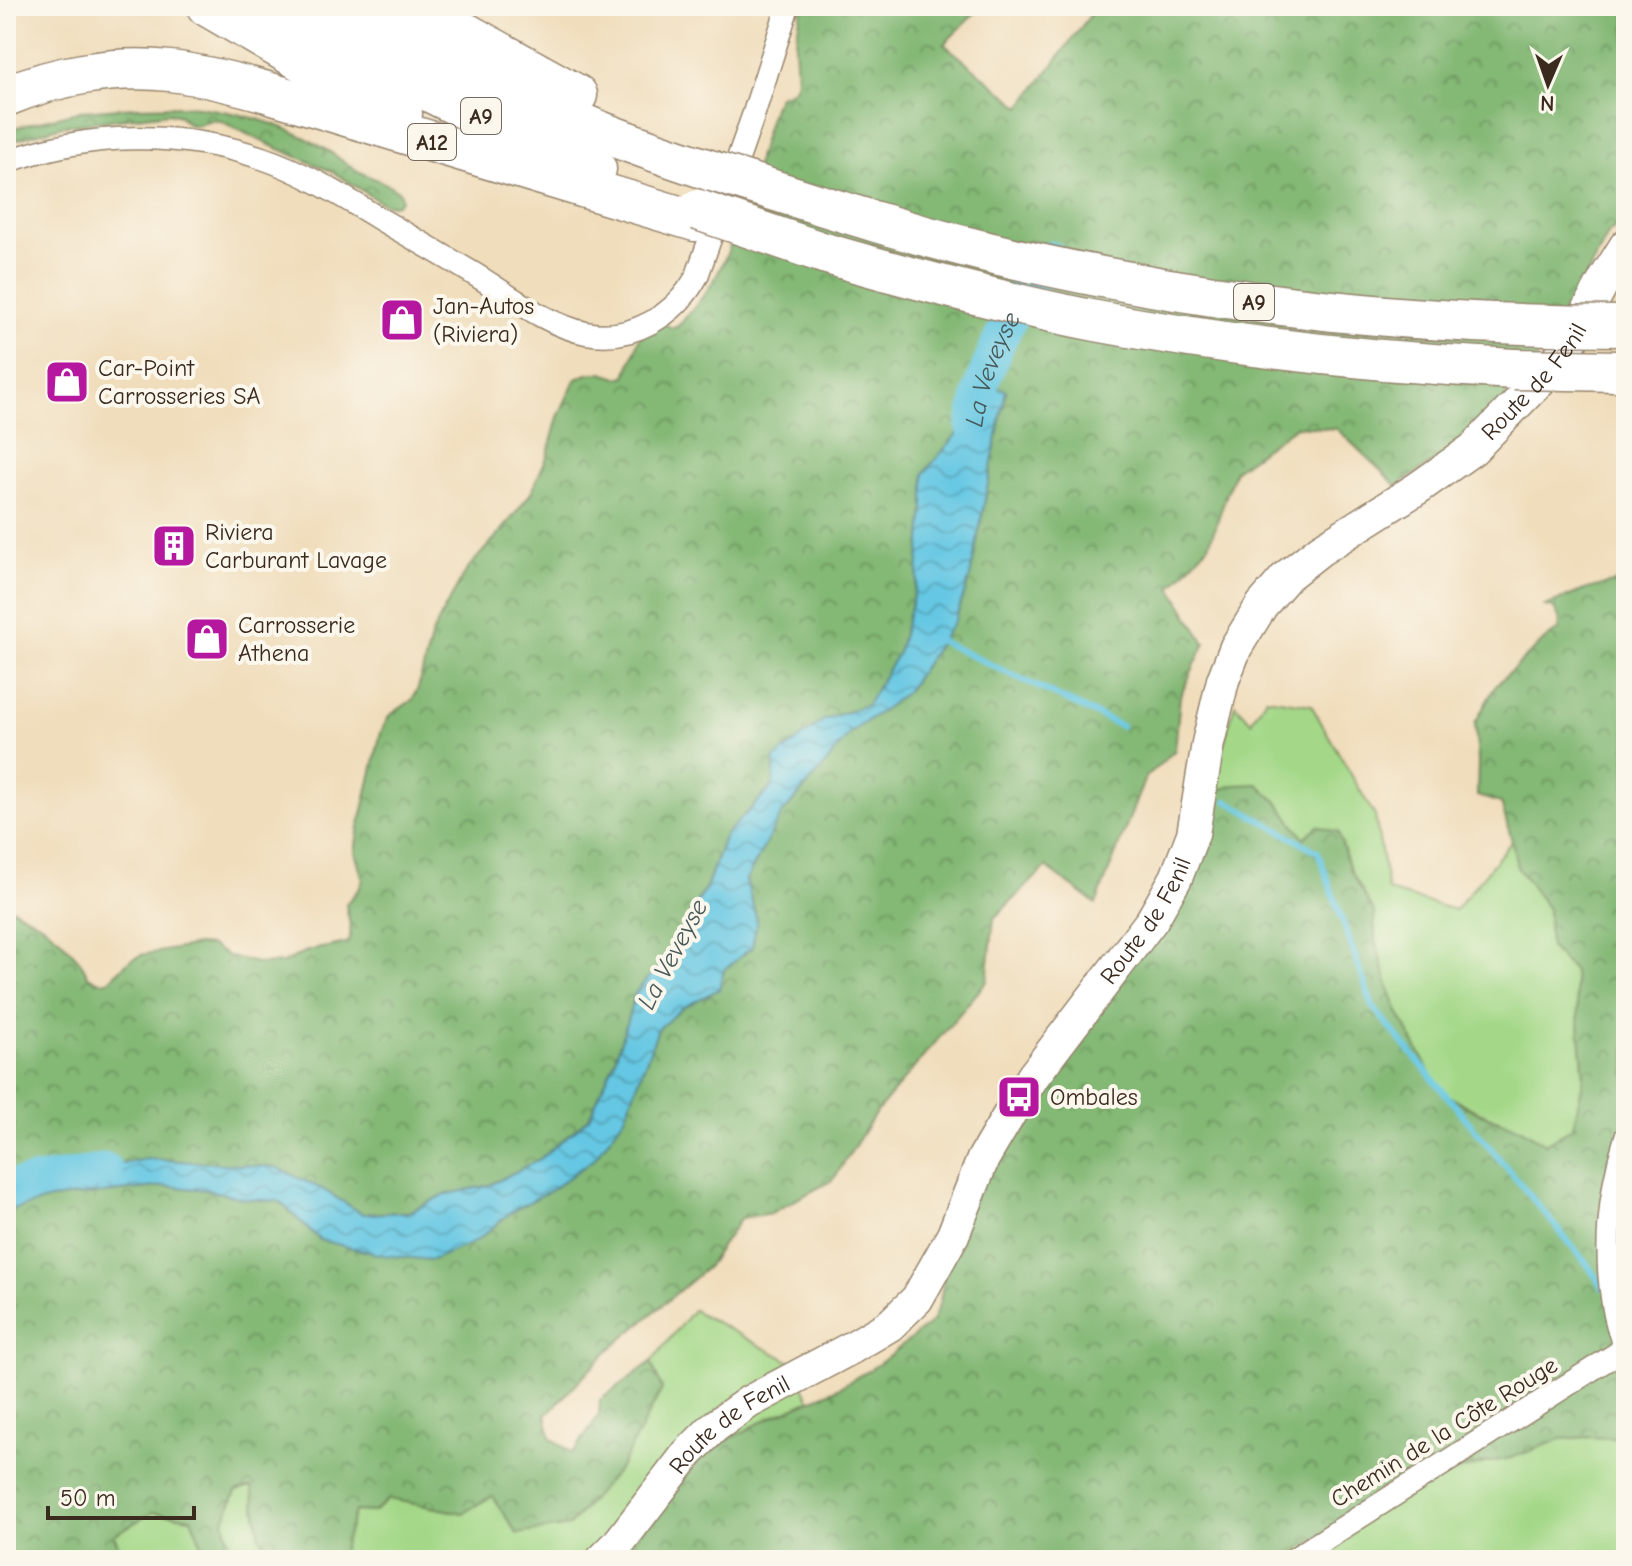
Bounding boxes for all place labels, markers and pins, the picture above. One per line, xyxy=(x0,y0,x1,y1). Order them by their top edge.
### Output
place label: Jan-Autos (Riviera) xyxy=(433,292,534,348)
shop icon: Jan-Autos (Riviera) xyxy=(378,296,426,344)
place label: Car-Point Carrosseries SA xyxy=(98,354,260,410)
shop icon: Car-Point Carrosseries SA xyxy=(43,358,91,406)
place label: Riviera Carburant Lavage xyxy=(205,518,387,574)
building icon: Riviera Carburant Lavage xyxy=(150,522,198,570)
place label: Carrosserie Athena xyxy=(238,611,355,667)
shop icon: Carrosserie Athena xyxy=(183,615,231,663)
bus stop icon: Ombales xyxy=(995,1073,1043,1121)
place label: Ombales xyxy=(1050,1083,1138,1111)

